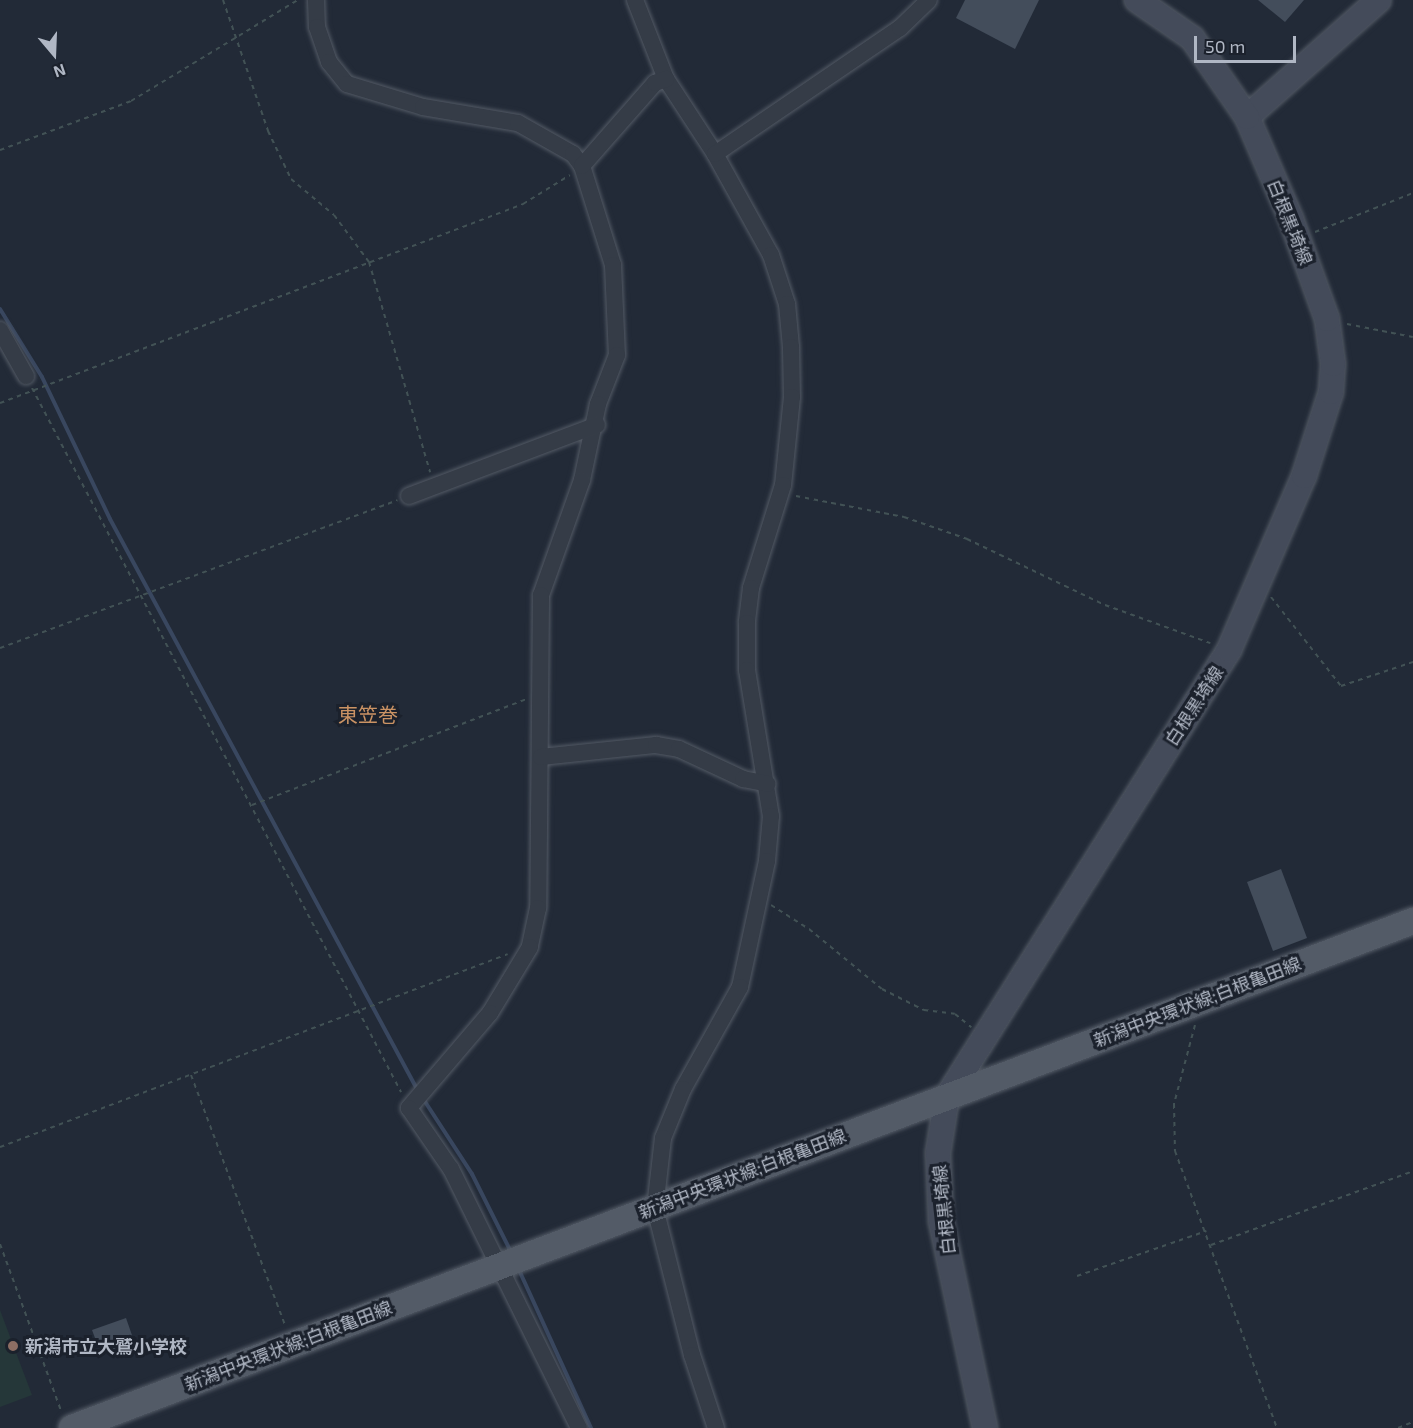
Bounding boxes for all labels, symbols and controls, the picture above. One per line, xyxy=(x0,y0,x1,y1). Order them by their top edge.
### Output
north arrow xyxy=(24,24,84,84)
scale bar xyxy=(1197,24,1299,62)
text: 50 m xyxy=(1205,35,1245,57)
text: N xyxy=(51,61,69,82)
street label: 白根黒埼線 xyxy=(1263,176,1317,268)
street label: 白根黒埼線 xyxy=(1160,662,1228,750)
district label: 東笠巻 xyxy=(338,702,398,726)
street label: 新潟中央環状線;白根亀田線 xyxy=(1090,952,1304,1052)
street label: 新潟中央環状線;白根亀田線 xyxy=(635,1124,849,1224)
street label: 白根黒埼線 xyxy=(929,1164,959,1256)
street label: 新潟中央環状線;白根亀田線 xyxy=(181,1296,395,1396)
place label: 新潟市立大鷲小学校 xyxy=(25,1335,187,1357)
marker: 新潟市立大鷲小学校 xyxy=(6,1339,20,1353)

